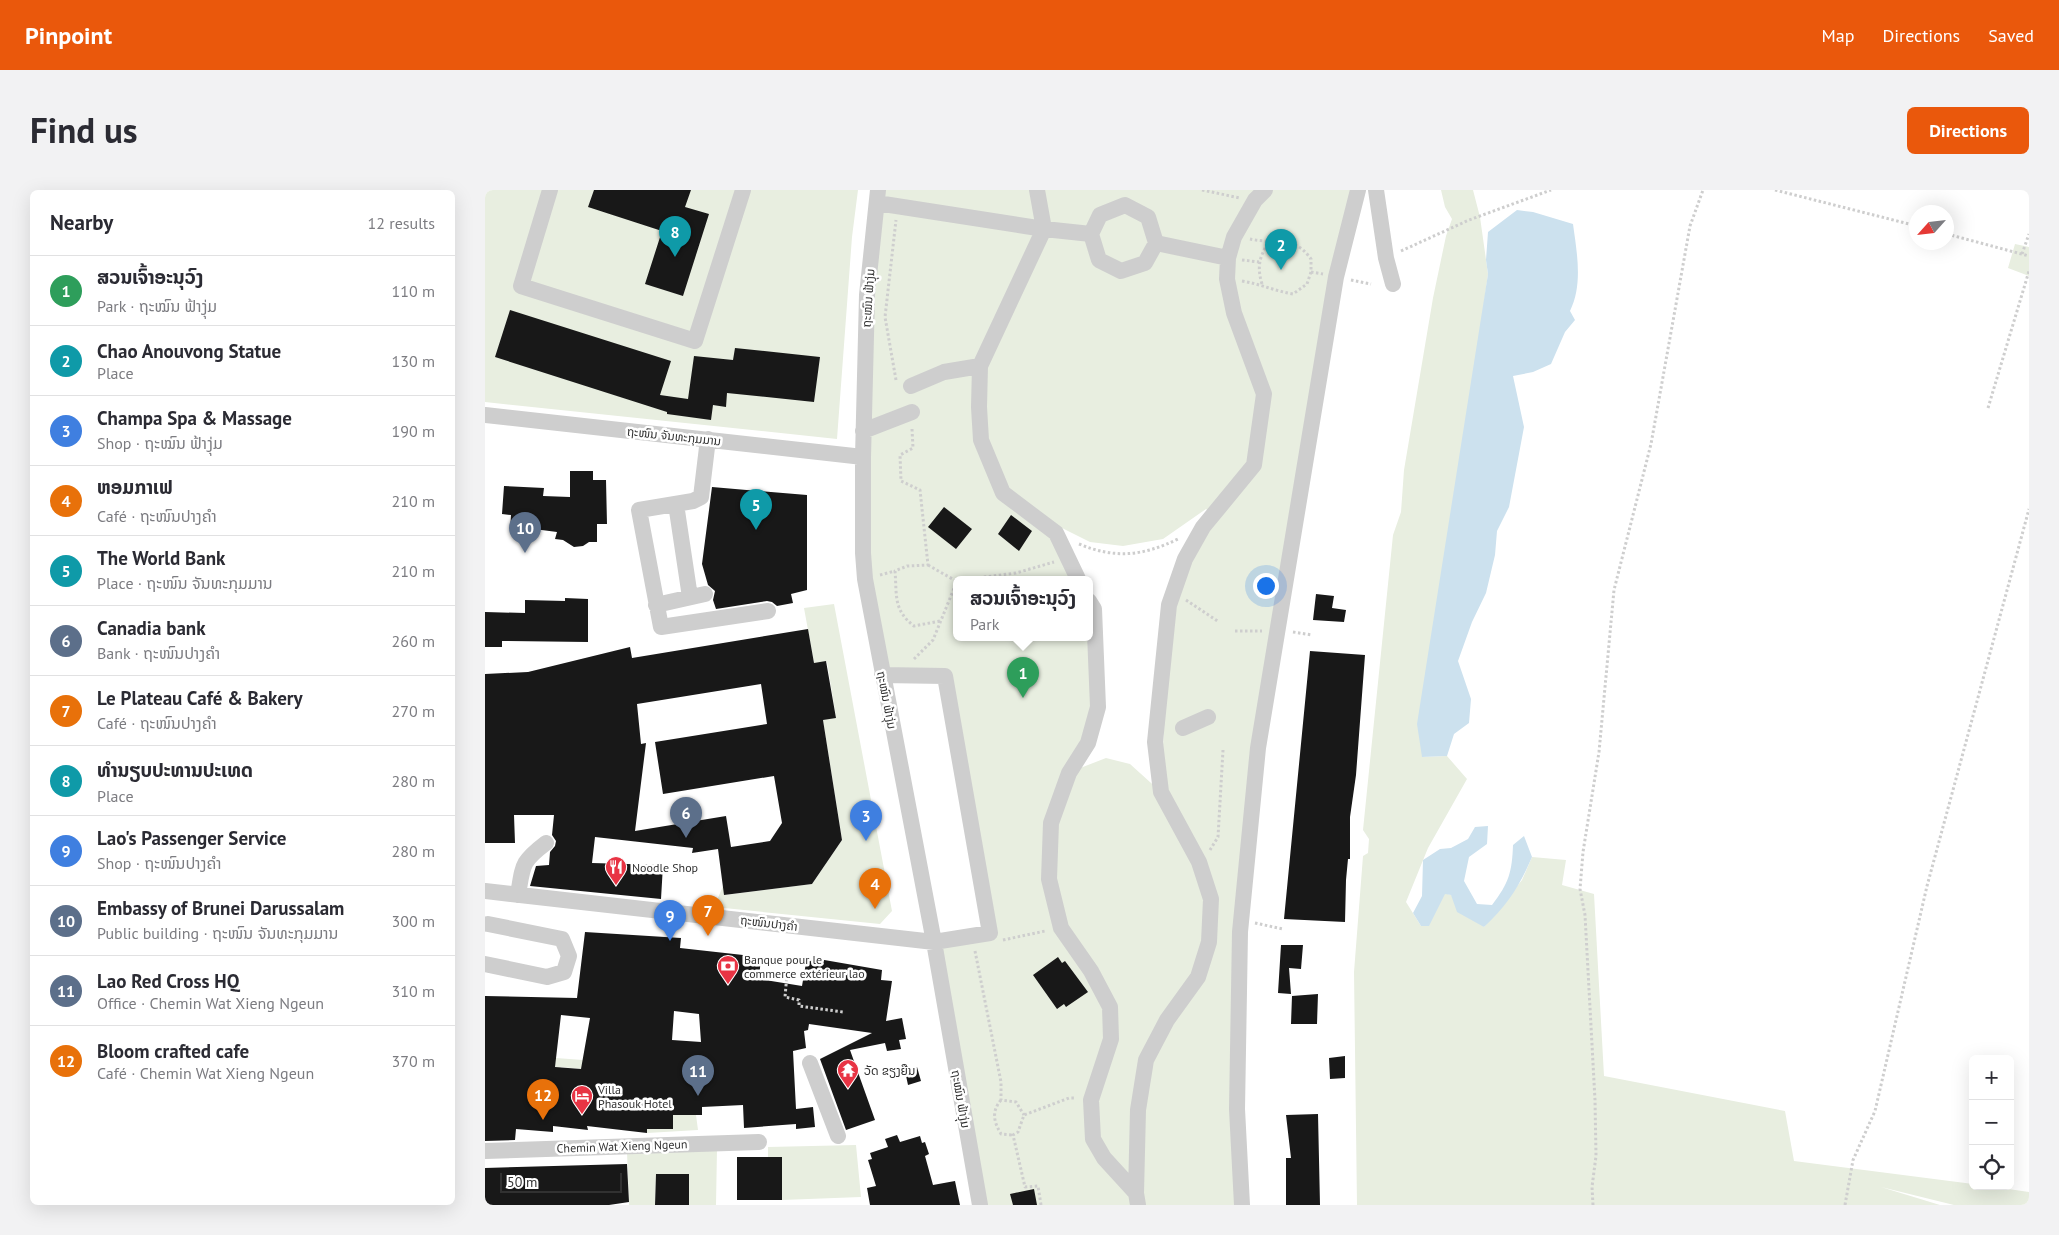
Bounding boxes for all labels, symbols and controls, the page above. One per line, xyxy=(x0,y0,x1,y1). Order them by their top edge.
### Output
text: Pinpoint xyxy=(25,20,112,51)
text: Map xyxy=(1822,24,1854,47)
text: Directions xyxy=(1882,24,1960,47)
text: Saved xyxy=(1988,24,2034,47)
text: Find us xyxy=(30,107,138,153)
button: Directions xyxy=(1907,107,2029,154)
north arrow xyxy=(1909,205,1954,250)
text: Nearby xyxy=(50,209,113,236)
text: 12 results xyxy=(368,213,435,233)
pin: 8 xyxy=(659,216,691,257)
pin: 2 xyxy=(1265,229,1297,270)
text: ສວນເຈົ້າອະນຸວົງ xyxy=(97,265,203,289)
street label: ຖະໝົນ ຟ້າງຸ່ມ xyxy=(858,268,881,328)
text: 1 xyxy=(61,281,71,301)
text: 110 m xyxy=(392,281,435,301)
text: Park · ຖະໝົນ ຟ້າງຸ່ມ xyxy=(97,296,217,316)
text: Chao Anouvong Statue xyxy=(97,339,281,363)
text: 2 xyxy=(61,351,71,371)
text: 130 m xyxy=(392,351,435,371)
text: Place xyxy=(97,363,134,383)
text: Champa Spa & Massage xyxy=(97,406,292,430)
text: 3 xyxy=(61,421,71,441)
text: 190 m xyxy=(392,421,435,441)
street label: ຖະໜົນ ຈັນທະກຸມມານ xyxy=(626,424,722,449)
text: Shop · ຖະໝົນ ຟ້າງຸ່ມ xyxy=(97,433,223,453)
text: ຫອມກາເຟ xyxy=(97,475,173,499)
pin: 5 xyxy=(740,489,772,530)
text: 4 xyxy=(61,491,71,511)
text: 210 m xyxy=(392,491,435,511)
text: Café · ຖະໜົນປາງຄໍາ xyxy=(97,506,217,526)
pin: 10 xyxy=(509,512,541,553)
text: The World Bank xyxy=(97,546,225,570)
text: 5 xyxy=(61,561,71,581)
text: 210 m xyxy=(392,561,435,581)
text: Place · ຖະໜົນ ຈັນທະກຸມມານ xyxy=(97,573,273,593)
your location xyxy=(1253,573,1279,599)
popup xyxy=(953,576,1093,641)
text: ສວນເຈົ້າອະນຸວົງ xyxy=(970,586,1076,610)
text: Park xyxy=(970,614,999,634)
text: Canadia bank xyxy=(97,616,206,640)
text: 6 xyxy=(61,631,71,651)
text: 260 m xyxy=(392,631,435,651)
text: Bank · ຖະໜົນປາງຄໍາ xyxy=(97,643,220,663)
pin: 1 xyxy=(1007,657,1039,698)
street label: ຖະໝົນ ຟ້າງຸ່ມ xyxy=(871,670,900,731)
text: Le Plateau Café & Bakery xyxy=(97,686,303,710)
text: 7 xyxy=(61,701,71,721)
text: 270 m xyxy=(392,701,435,721)
text: Café · ຖະໜົນປາງຄໍາ xyxy=(97,713,217,733)
text: ທຳນຽບປະທານປະເທດ xyxy=(97,758,253,782)
text: 8 xyxy=(61,771,71,791)
text: 280 m xyxy=(392,771,435,791)
text: Place xyxy=(97,786,134,806)
pin: 6 xyxy=(670,797,702,838)
pin: 3 xyxy=(850,800,882,841)
text: Lao's Passenger Service xyxy=(97,826,286,850)
text: 9 xyxy=(61,841,71,861)
text: 280 m xyxy=(392,841,435,861)
text: Shop · ຖະໜົນປາງຄໍາ xyxy=(97,853,221,873)
restaurant icon: Noodle Shop xyxy=(604,855,628,886)
place label: Noodle Shop xyxy=(632,860,698,875)
pin: 4 xyxy=(859,868,891,909)
pin: 7 xyxy=(692,895,724,936)
text: Embassy of Brunei Darussalam xyxy=(97,896,344,920)
pin: 9 xyxy=(654,900,686,941)
text: 10 xyxy=(57,911,75,931)
text: 300 m xyxy=(392,911,435,931)
street label: ຖະໜົນປາງຄໍາ xyxy=(739,912,799,934)
text: Public building · ຖະໜົນ ຈັນທະກຸມມານ xyxy=(97,923,338,943)
place label: Banque pour le commerce extérieur lao xyxy=(744,952,865,981)
bank icon: Banque pour le commerce extérieur lao xyxy=(716,954,740,985)
text: Lao Red Cross HQ xyxy=(97,969,239,993)
text: 11 xyxy=(57,981,75,1001)
text: 310 m xyxy=(392,981,435,1001)
text: Office · Chemin Wat Xieng Ngeun xyxy=(97,993,324,1013)
text: Bloom crafted cafe xyxy=(97,1039,249,1063)
text: 12 xyxy=(57,1051,75,1071)
text: 370 m xyxy=(392,1051,435,1071)
pin: 11 xyxy=(682,1055,714,1096)
map controls xyxy=(1969,1055,2014,1190)
button: + xyxy=(1969,1055,2014,1100)
temple icon: ວັດ ຂຽງຍືນ xyxy=(836,1058,860,1089)
text: Café · Chemin Wat Xieng Ngeun xyxy=(97,1063,314,1083)
place label: ວັດ ຂຽງຍືນ xyxy=(864,1063,915,1078)
street label: ຖະໝົນ ຟ້າງຸ່ມ xyxy=(946,1069,973,1130)
pin: 12 xyxy=(527,1079,559,1120)
place label: Villa Phasouk Hotel xyxy=(597,1082,672,1111)
hotel icon: Villa Phasouk Hotel xyxy=(570,1084,594,1115)
button: − xyxy=(1969,1100,2014,1145)
street label: Chemin Wat Xieng Ngeun xyxy=(556,1136,688,1156)
button: locate xyxy=(1969,1145,2014,1190)
scale bar xyxy=(500,1170,623,1193)
text: 50 m xyxy=(507,1173,537,1191)

